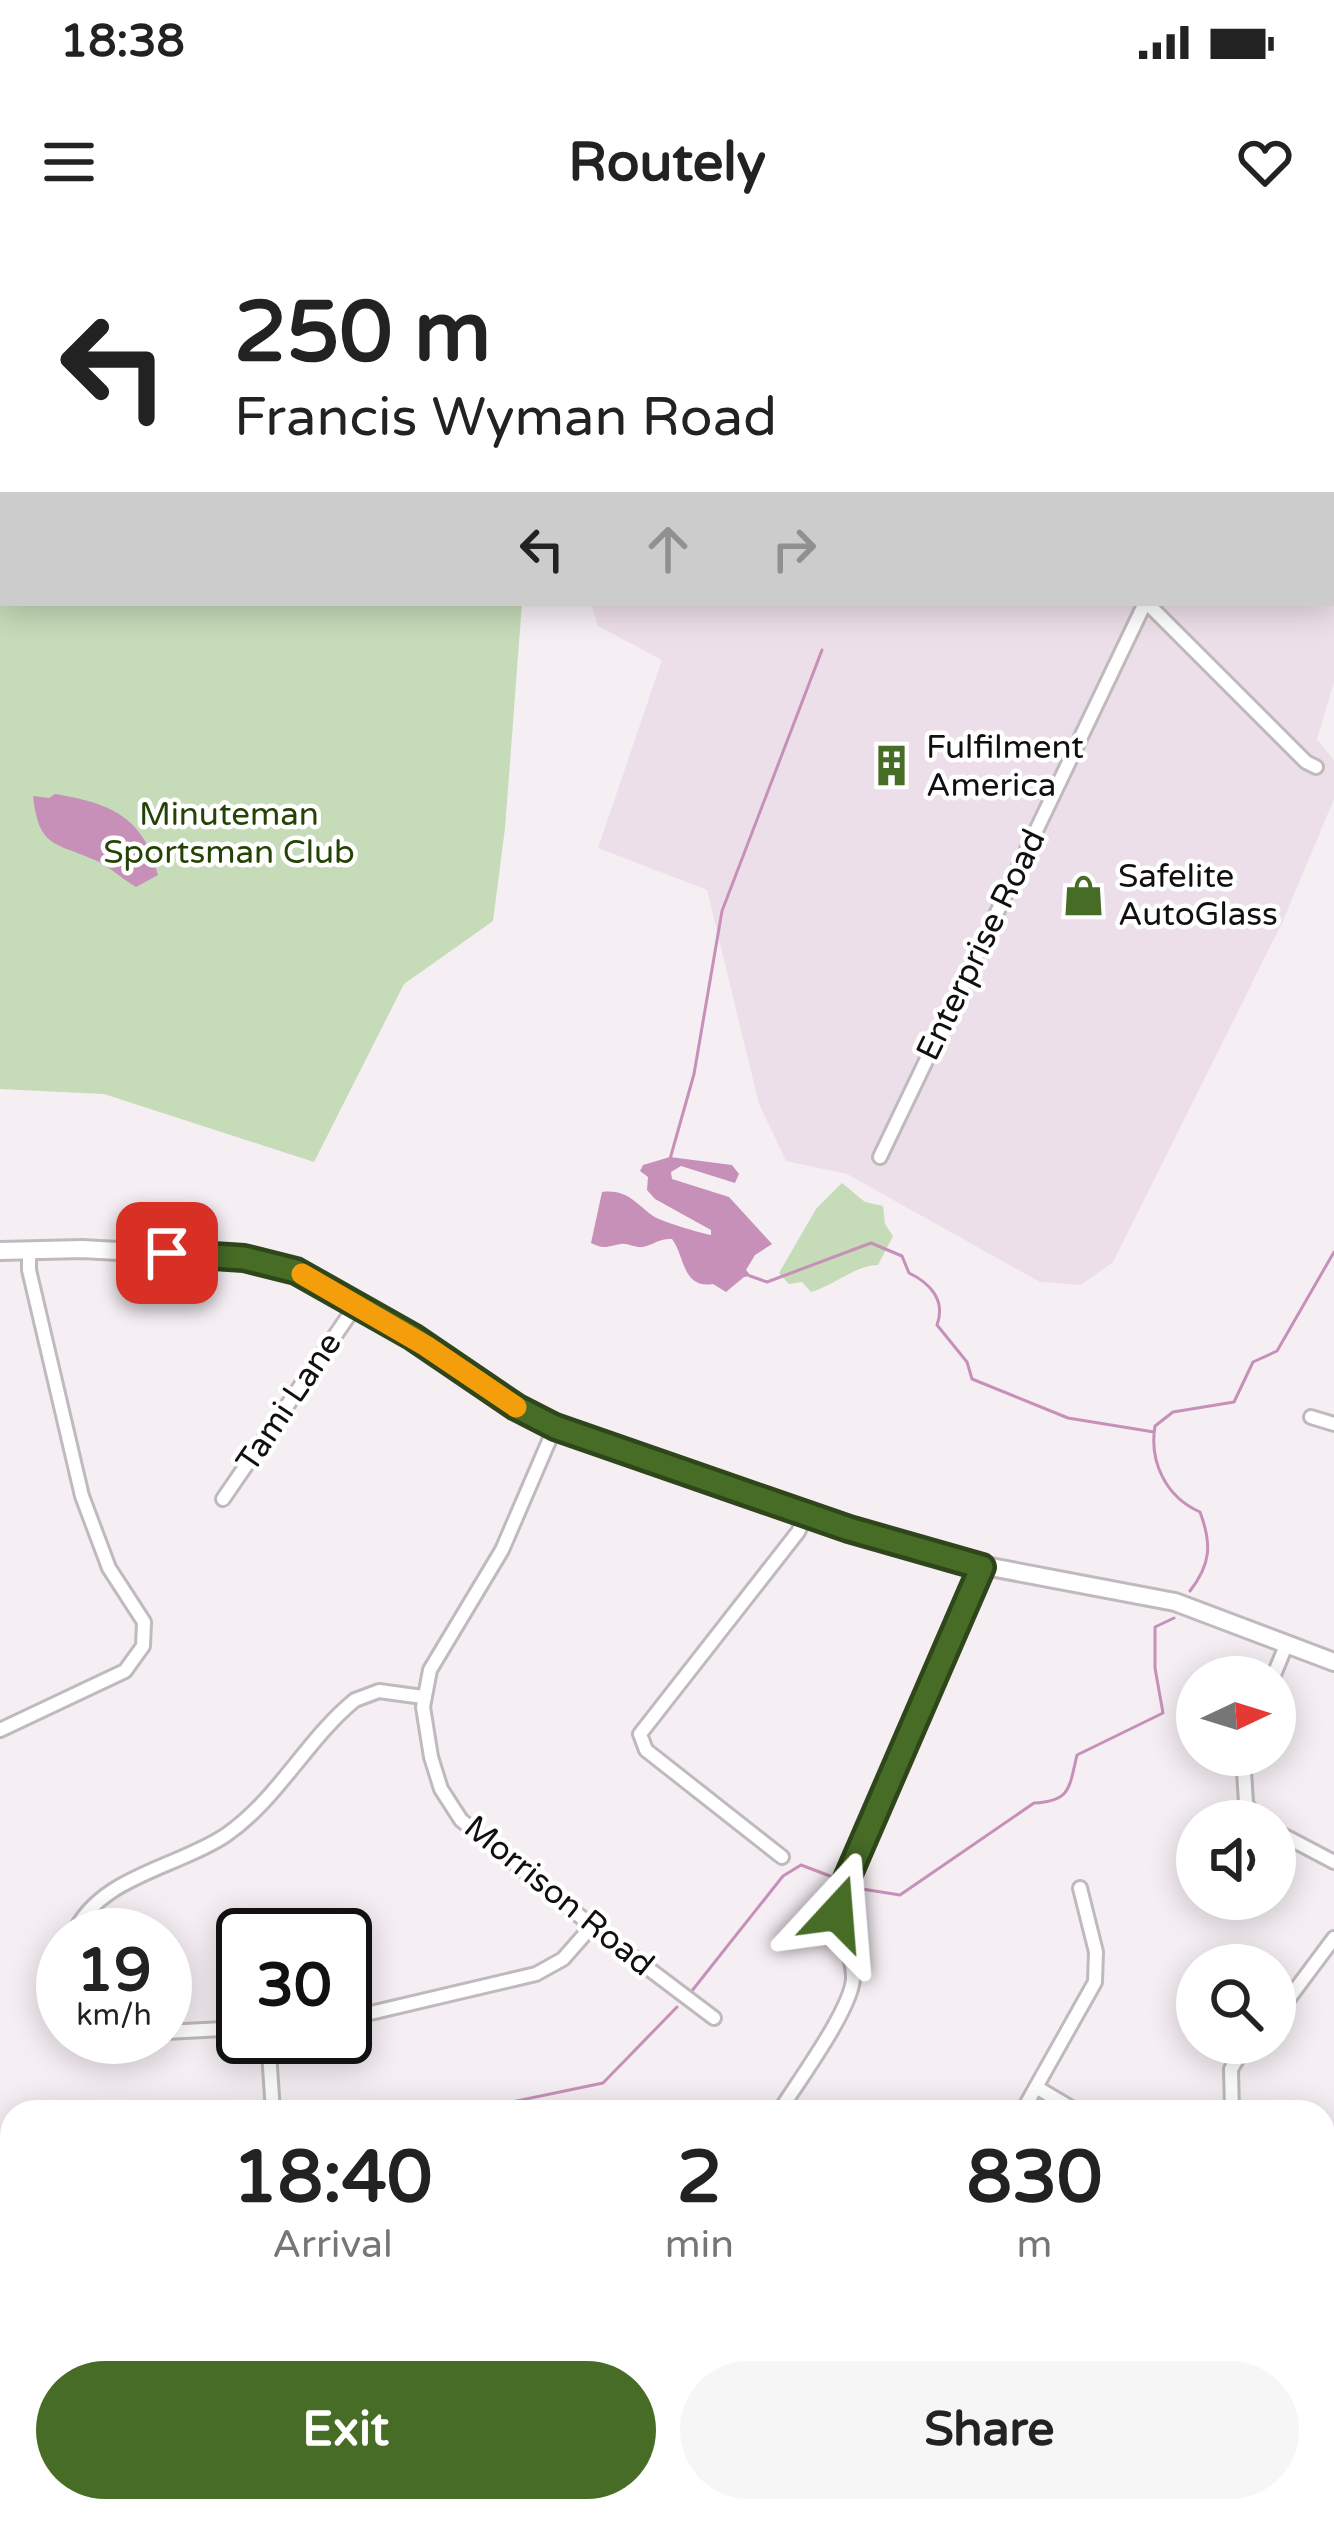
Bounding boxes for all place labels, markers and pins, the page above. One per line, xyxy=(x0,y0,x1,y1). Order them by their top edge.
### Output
place label: Fulfilment America xyxy=(926,728,1084,805)
building icon: Fulfilment America xyxy=(869,743,915,789)
place label: Safelite AutoGlass xyxy=(1118,857,1278,934)
shop icon: Safelite AutoGlass xyxy=(1061,872,1107,918)
pin xyxy=(116,1202,218,1304)

